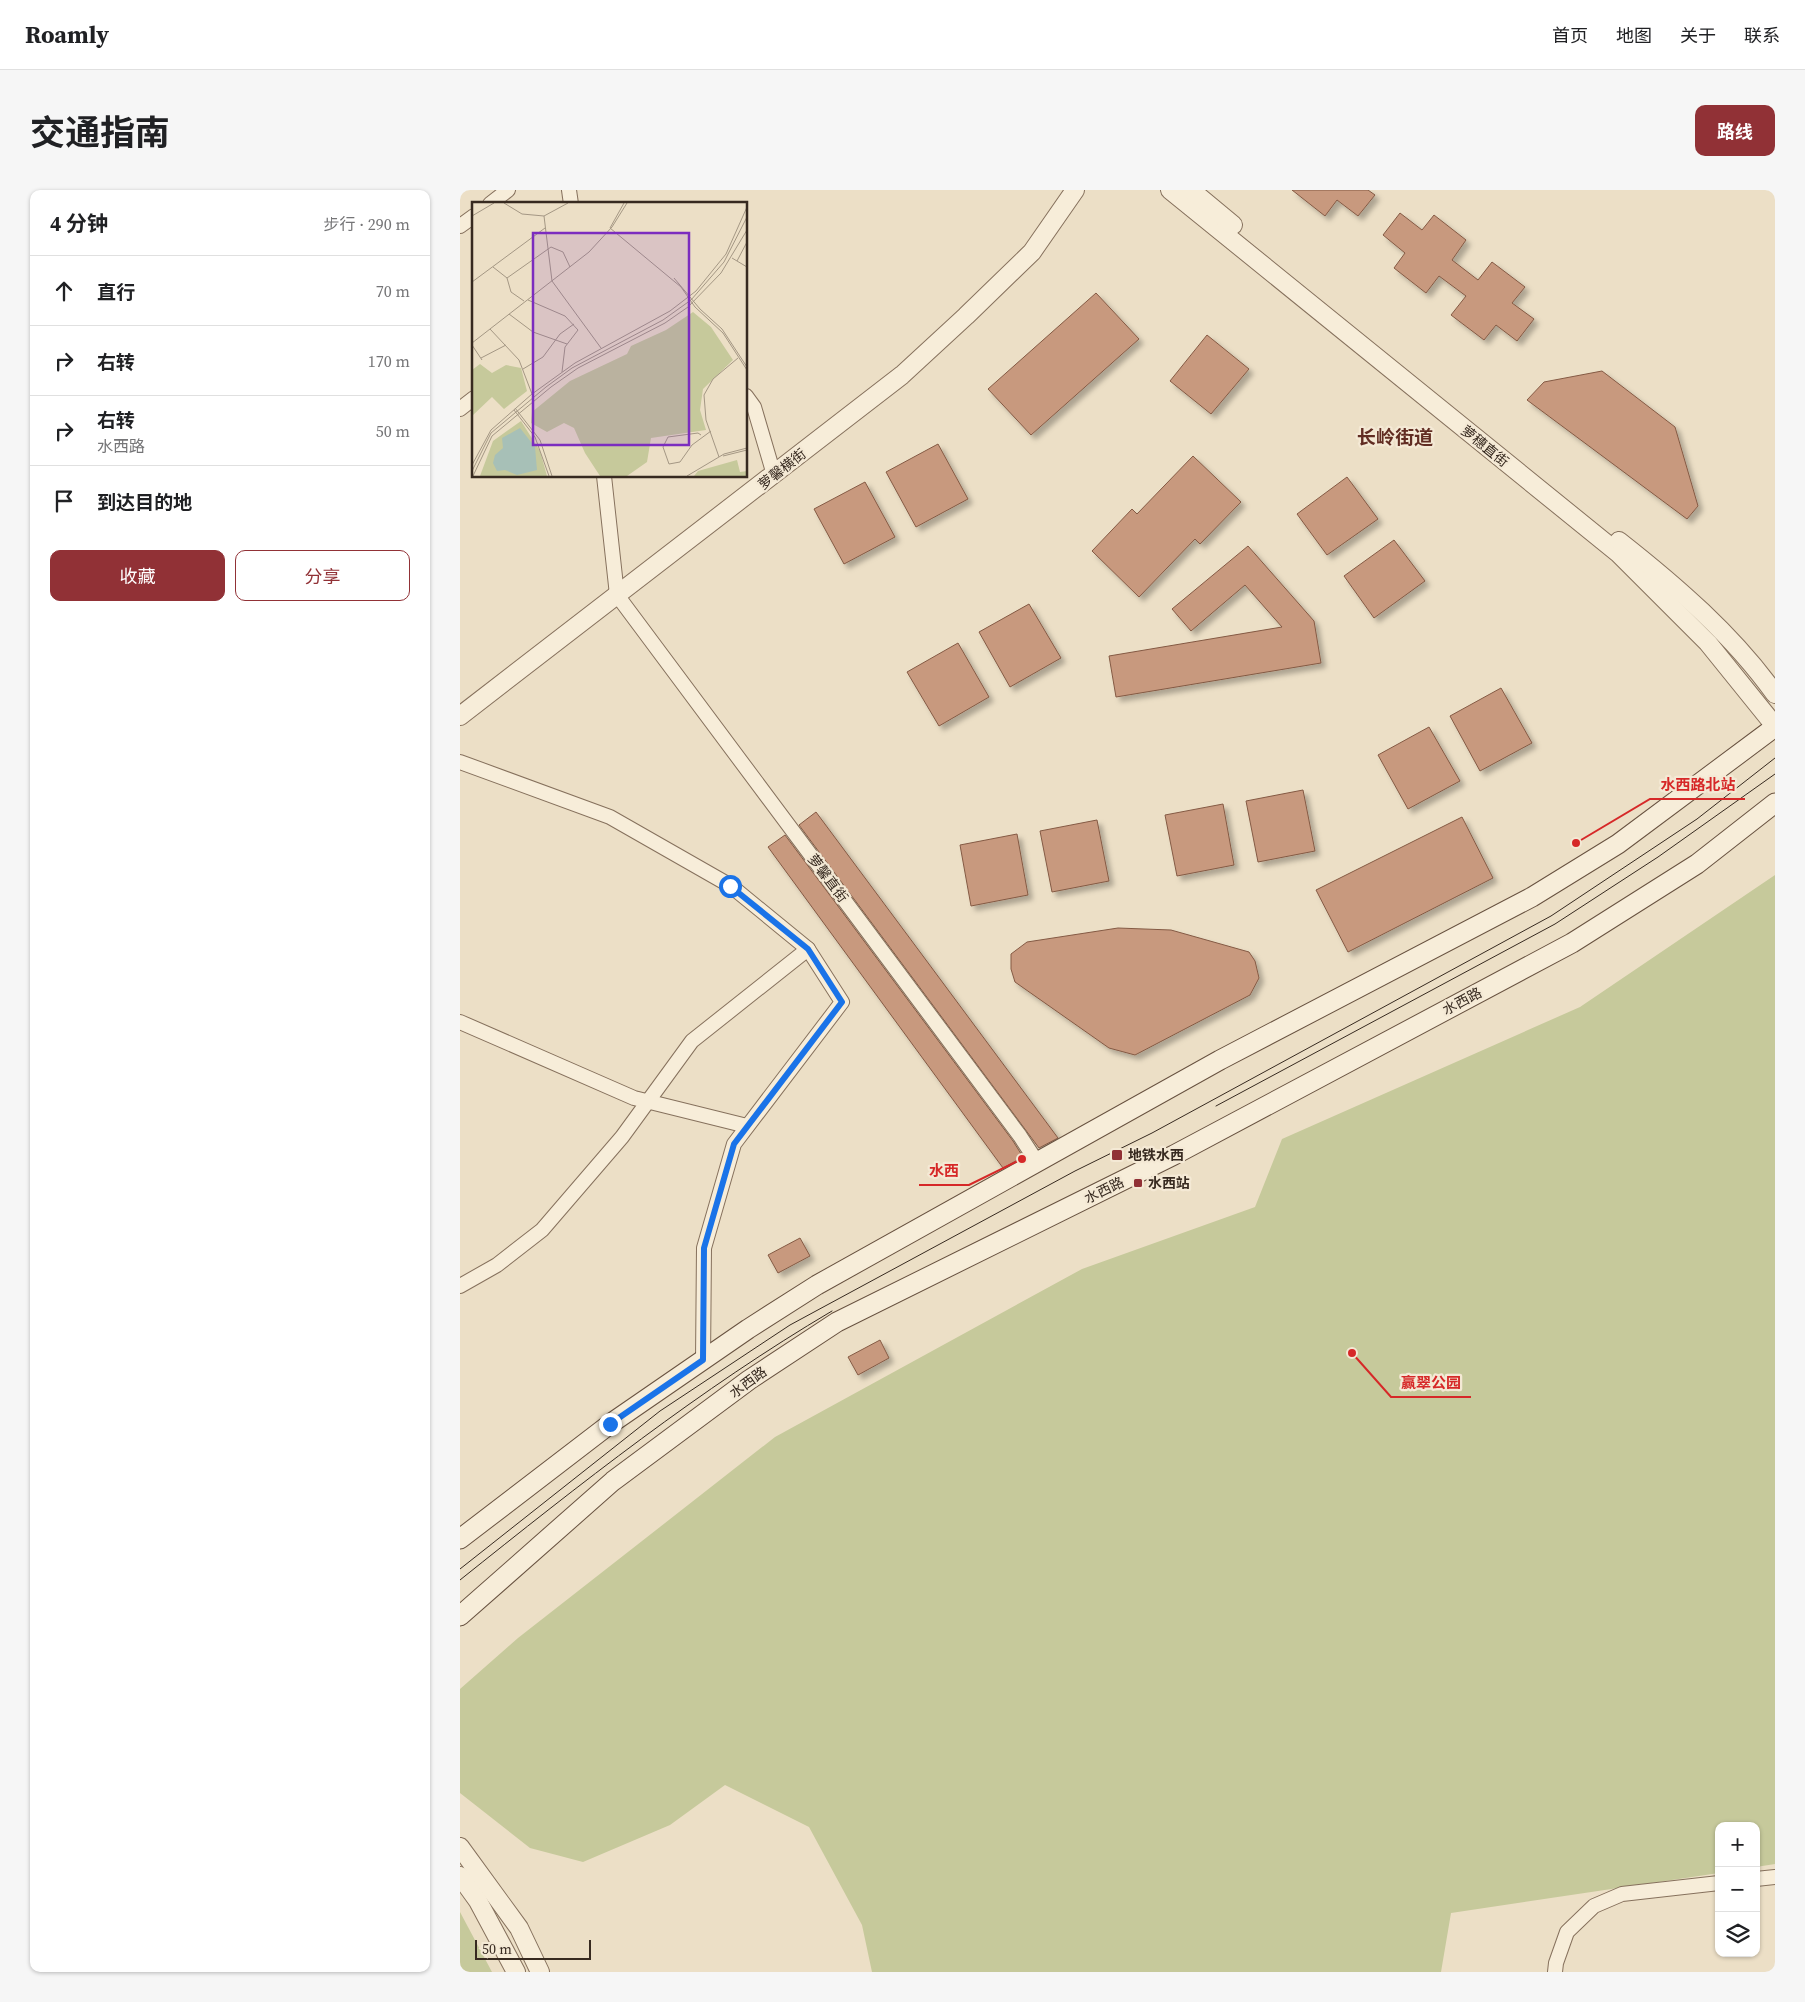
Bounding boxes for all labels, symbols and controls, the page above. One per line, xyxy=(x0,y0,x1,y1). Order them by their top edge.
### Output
text: Roamly xyxy=(25,18,109,51)
text: 首页 xyxy=(1552,23,1588,48)
text: 地图 xyxy=(1616,23,1652,48)
text: 关于 xyxy=(1680,23,1716,48)
text: 联系 xyxy=(1744,23,1780,48)
button: 路线 xyxy=(1695,105,1775,156)
text: 交通指南 xyxy=(30,109,170,157)
inset map xyxy=(472,202,748,478)
text: 4 分钟 xyxy=(50,209,108,238)
text: 步行 · 290 m xyxy=(324,213,410,235)
icon: ahead xyxy=(50,277,78,305)
text: 直行 xyxy=(97,279,135,305)
text: 70 m xyxy=(376,280,410,302)
icon: right xyxy=(50,347,78,375)
text: 右转 xyxy=(97,349,135,375)
text: 170 m xyxy=(368,350,410,372)
text: 右转 xyxy=(97,407,135,433)
icon: right xyxy=(50,417,78,445)
text: 50 m xyxy=(376,420,410,442)
street label: 萝穗直街 xyxy=(1457,421,1513,471)
district label: 长岭街道 xyxy=(1357,424,1433,450)
text: 水西路 xyxy=(97,435,145,457)
street label: 萝馨横街 xyxy=(754,444,810,494)
icon: arrive xyxy=(50,487,78,515)
text: 到达目的地 xyxy=(97,489,192,515)
button: 收藏 xyxy=(50,550,225,601)
button: 分享 xyxy=(235,550,410,601)
callout: 水西路北站 xyxy=(1650,769,1745,799)
text: 水西路北站 xyxy=(1660,774,1736,795)
street label: 萝馨直街 xyxy=(803,850,853,906)
route start xyxy=(719,875,742,898)
street label: 水西路 xyxy=(1439,982,1485,1020)
place label: 地铁水西 xyxy=(1128,1145,1184,1165)
marker: 地铁水西 xyxy=(1110,1148,1124,1162)
callout: 水西 xyxy=(919,1155,969,1185)
text: 水西 xyxy=(929,1160,959,1181)
street label: 水西路 xyxy=(1081,1172,1127,1208)
place label: 水西站 xyxy=(1148,1173,1190,1193)
marker: 水西站 xyxy=(1132,1177,1144,1189)
street label: 水西路 xyxy=(725,1362,771,1402)
callout: 赢翠公园 xyxy=(1391,1367,1471,1397)
text: 赢翠公园 xyxy=(1401,1372,1461,1393)
route end xyxy=(599,1413,622,1436)
map controls xyxy=(1715,1822,1760,1957)
button: + xyxy=(1715,1822,1760,1867)
button: − xyxy=(1715,1867,1760,1912)
button: layers xyxy=(1715,1912,1760,1957)
scale bar xyxy=(475,1937,591,1960)
text: 50 m xyxy=(482,1939,512,1959)

